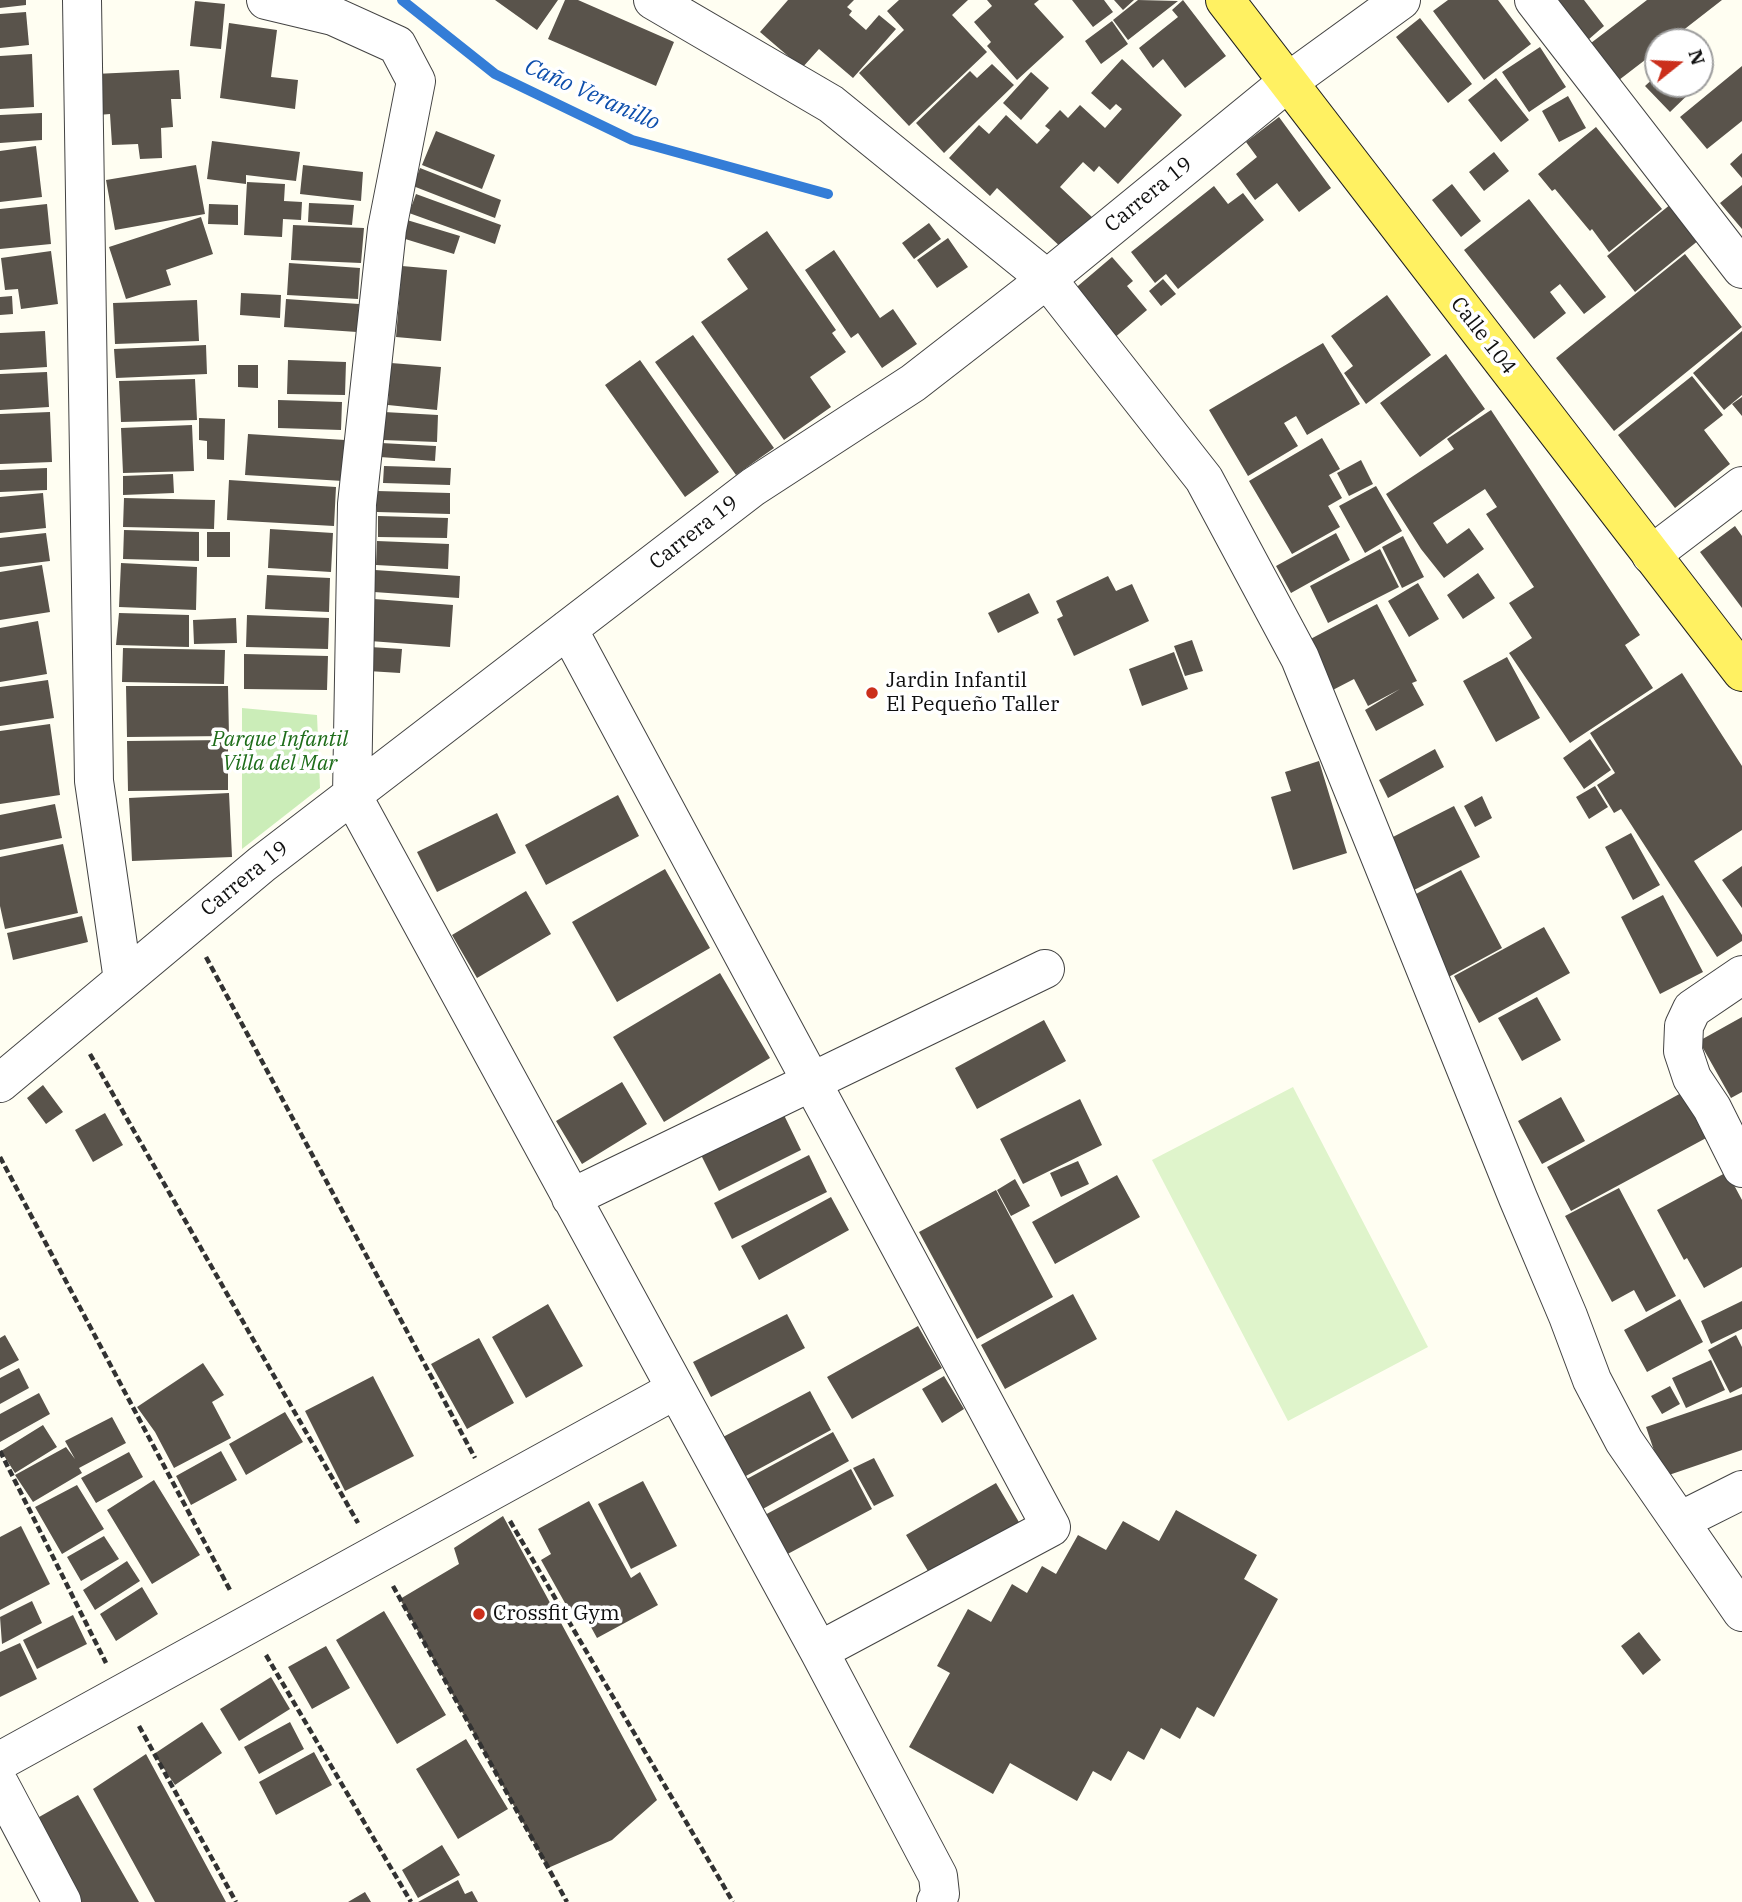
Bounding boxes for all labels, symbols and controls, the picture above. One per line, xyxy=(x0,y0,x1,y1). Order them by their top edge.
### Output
north arrow xyxy=(1644,28,1714,98)
text: N xyxy=(1683,46,1711,68)
water label: Caño Veranillo xyxy=(520,53,664,137)
street label: Carrera 19 xyxy=(1100,152,1198,238)
street label: Calle 104 xyxy=(1445,292,1521,380)
street label: Carrera 19 xyxy=(645,491,743,575)
place label: Jardin Infantil El Pequeño Taller xyxy=(886,668,1059,718)
marker: Jardin Infantil El Pequeño Taller xyxy=(864,685,880,701)
park label: Parque Infantil Villa del Mar xyxy=(212,727,348,777)
street label: Carrera 19 xyxy=(196,836,294,922)
place label: Crossfit Gym xyxy=(493,1601,620,1627)
marker: Crossfit Gym xyxy=(471,1606,487,1622)

